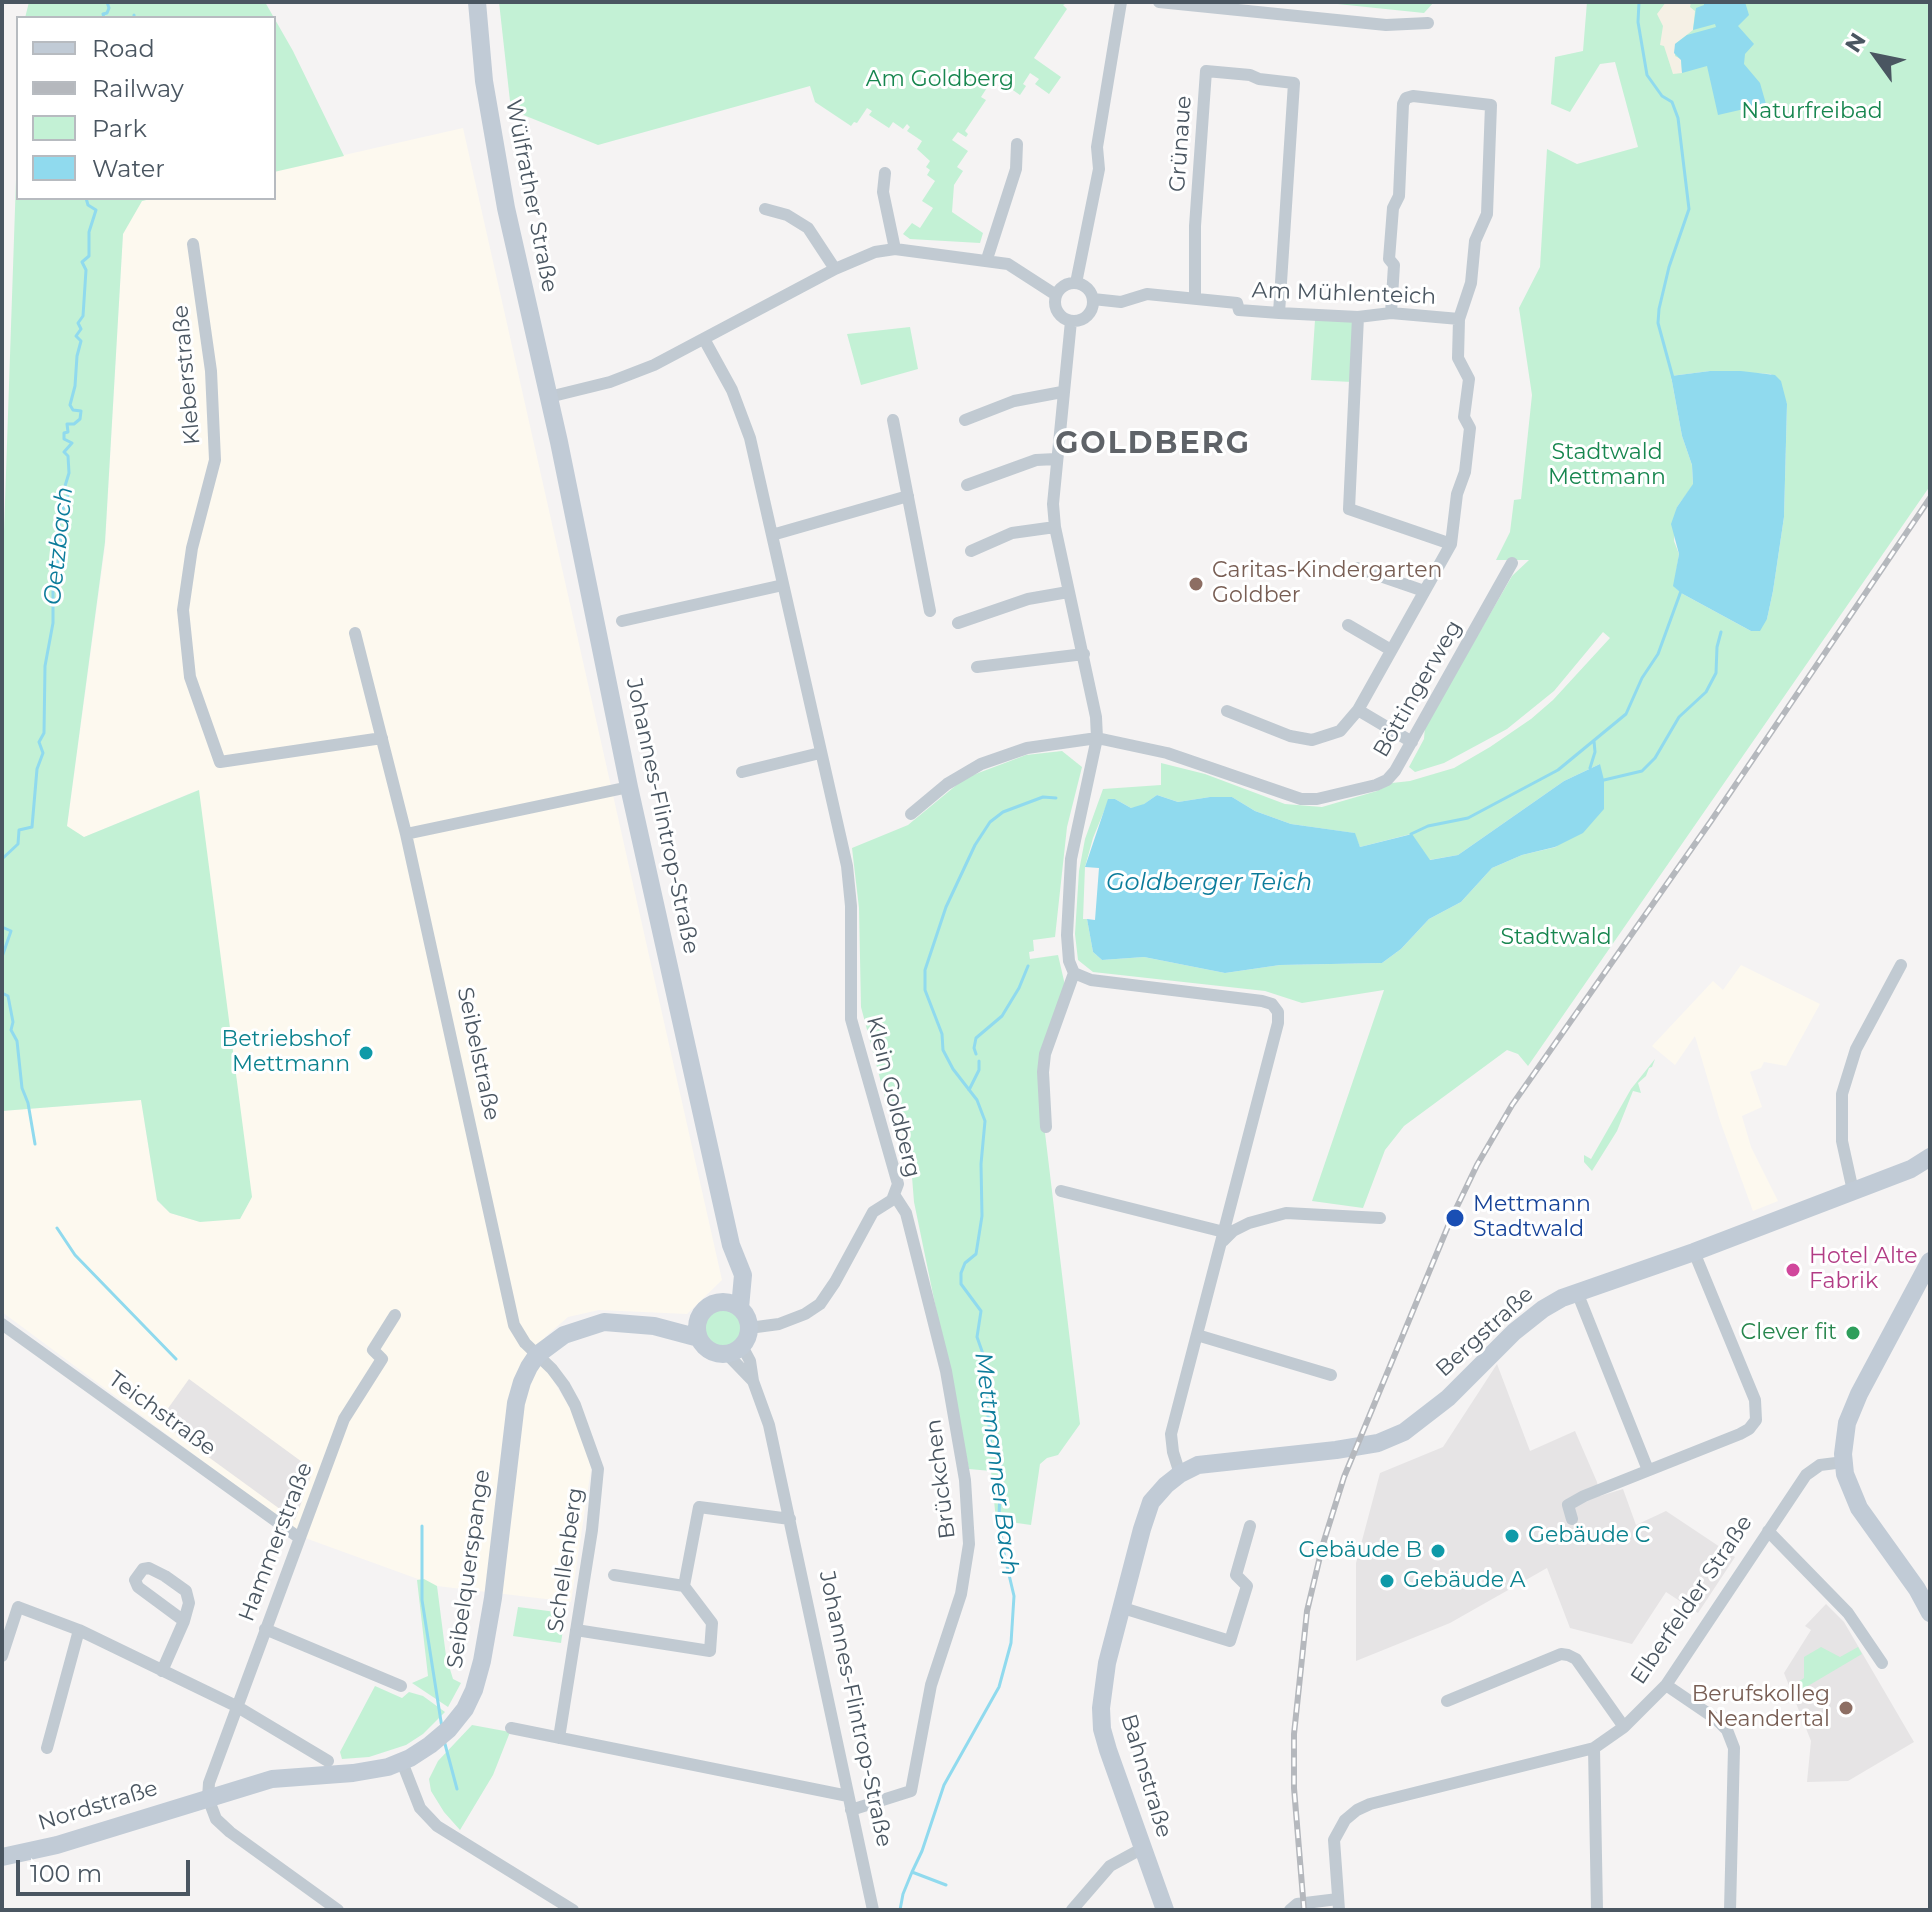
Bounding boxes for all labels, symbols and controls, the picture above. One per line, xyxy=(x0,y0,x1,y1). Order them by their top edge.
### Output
legend xyxy=(16,16,276,200)
north arrow xyxy=(1836,16,1916,96)
text: N xyxy=(1839,28,1872,57)
text: Road xyxy=(92,34,155,63)
park label: Am Goldberg xyxy=(866,67,1014,93)
text: Railway xyxy=(92,74,184,103)
street label: Grünaue xyxy=(1164,95,1198,193)
street label: Wülfrather Straße xyxy=(499,97,563,295)
park label: Naturfreibad xyxy=(1741,99,1883,125)
text: Park xyxy=(92,114,147,143)
text: Water xyxy=(92,154,165,183)
street label: Am Mühlenteich xyxy=(1251,278,1437,310)
street label: Kleberstraße xyxy=(168,304,206,446)
district label: GOLDBERG xyxy=(1055,426,1251,462)
park label: Stadtwald Mettmann xyxy=(1548,440,1666,492)
water label: Oetzbach xyxy=(38,485,80,607)
place label: Caritas-Kindergarten Goldber xyxy=(1212,558,1442,610)
marker: Caritas-Kindergarten Goldber xyxy=(1187,575,1205,593)
street label: Böttingerweg xyxy=(1368,616,1468,762)
street label: Johannes-Flintrop-Straße xyxy=(620,676,704,956)
water label: Goldberger Teich xyxy=(1106,869,1312,897)
park label: Stadtwald xyxy=(1500,925,1612,951)
street label: Seibelstraße xyxy=(451,985,505,1123)
street label: Klein Goldberg xyxy=(860,1014,926,1180)
place label: Betriebshof Mettmann xyxy=(222,1027,350,1078)
marker: Betriebshof Mettmann xyxy=(357,1044,375,1062)
place label: Mettmann Stadtwald xyxy=(1473,1192,1591,1244)
marker: Mettmann Stadtwald xyxy=(1444,1207,1466,1229)
place label: Hotel Alte Fabrik xyxy=(1809,1244,1917,1296)
marker: Hotel Alte Fabrik xyxy=(1784,1261,1802,1279)
street label: Bergstraße xyxy=(1431,1281,1539,1383)
place label: Clever fit xyxy=(1741,1320,1837,1346)
marker: Clever fit xyxy=(1844,1324,1862,1342)
water label: Mettmanner Bach xyxy=(968,1351,1024,1577)
street label: Teichstraße xyxy=(103,1366,221,1462)
street label: Brückchen xyxy=(921,1418,961,1540)
street label: Hammerstraße xyxy=(234,1459,318,1625)
street label: Seibelquerspange xyxy=(442,1468,496,1670)
street label: Schellenberg xyxy=(543,1486,589,1634)
street label: Elberfelder Straße xyxy=(1626,1510,1758,1690)
place label: Gebäude C xyxy=(1528,1523,1650,1549)
marker: Gebäude C xyxy=(1503,1527,1521,1545)
place label: Gebäude B xyxy=(1299,1538,1422,1564)
marker: Gebäude B xyxy=(1429,1542,1447,1560)
place label: Gebäude A xyxy=(1403,1568,1526,1594)
street label: Johannes-Flintrop-Straße xyxy=(813,1569,897,1849)
marker: Gebäude A xyxy=(1378,1572,1396,1590)
place label: Berufskolleg Neandertal xyxy=(1692,1682,1830,1734)
marker: Berufskolleg Neandertal xyxy=(1837,1699,1855,1717)
street label: Bahnstraße xyxy=(1115,1711,1177,1841)
street label: Nordstraße xyxy=(35,1775,161,1837)
scale bar xyxy=(20,1844,194,1894)
text: 100 m xyxy=(30,1859,102,1888)

